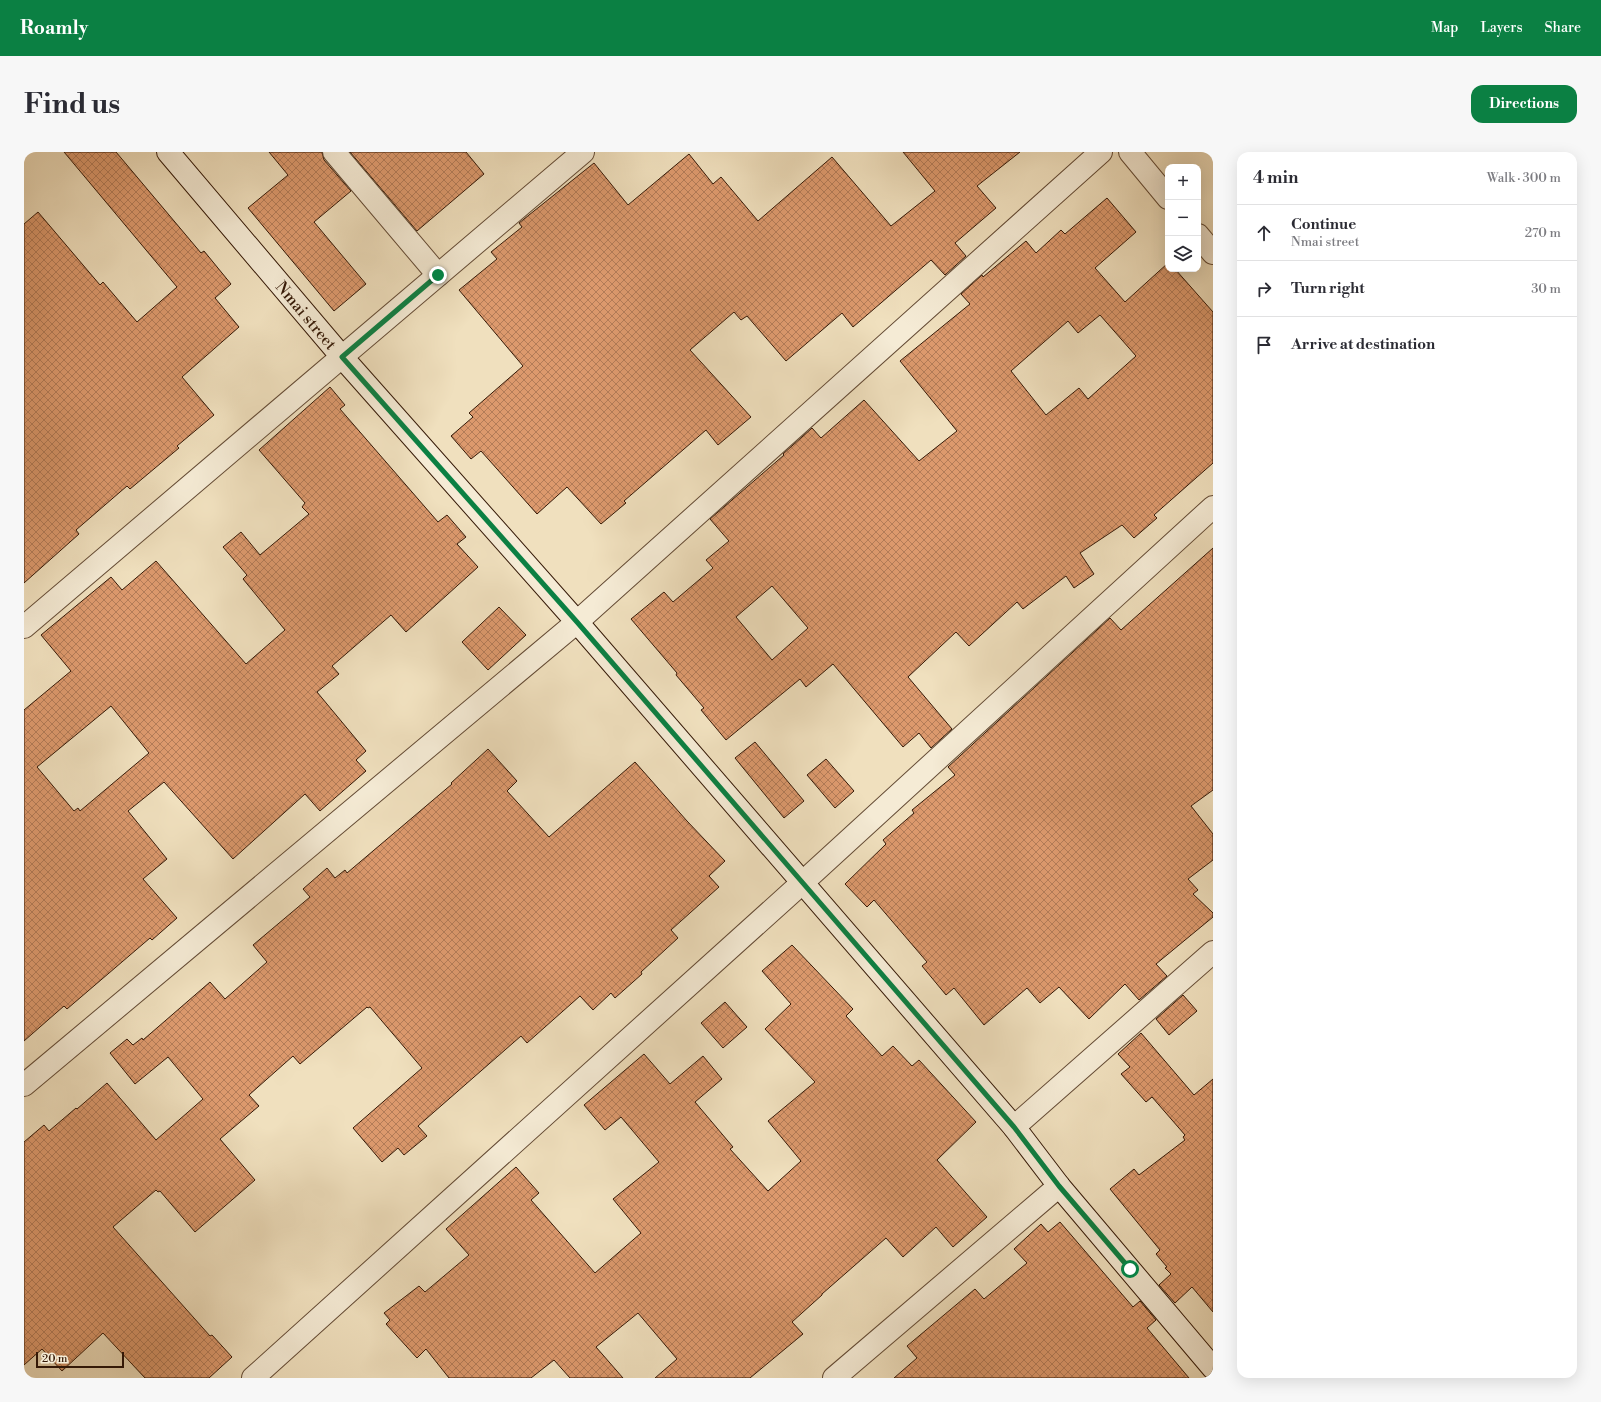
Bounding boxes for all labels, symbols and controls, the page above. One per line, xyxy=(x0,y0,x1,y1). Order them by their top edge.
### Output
text: Roamly xyxy=(20,16,88,40)
text: Map xyxy=(1431,19,1458,37)
text: Layers xyxy=(1480,19,1523,37)
text: Share xyxy=(1545,19,1581,37)
button: Directions xyxy=(1471,85,1577,123)
text: Find us xyxy=(24,87,120,122)
map controls xyxy=(1165,164,1201,272)
button: + xyxy=(1165,164,1201,200)
text: 4 min xyxy=(1253,167,1298,189)
text: Walk · 300 m xyxy=(1487,170,1561,186)
button: − xyxy=(1165,200,1201,236)
text: Continue xyxy=(1291,215,1356,234)
icon: ahead xyxy=(1253,222,1275,244)
text: 270 m xyxy=(1525,225,1561,241)
text: Nmai street xyxy=(1291,234,1359,250)
button: layers xyxy=(1165,236,1201,272)
route end xyxy=(429,266,447,284)
street label: Nmai street xyxy=(271,277,341,355)
icon: right xyxy=(1253,278,1275,300)
text: Turn right xyxy=(1291,279,1365,298)
text: 30 m xyxy=(1531,281,1561,297)
icon: arrive xyxy=(1253,334,1275,356)
text: Arrive at destination xyxy=(1291,335,1435,354)
route start xyxy=(1121,1260,1139,1278)
scale bar xyxy=(36,1350,124,1369)
text: 20 m xyxy=(42,1352,67,1366)

